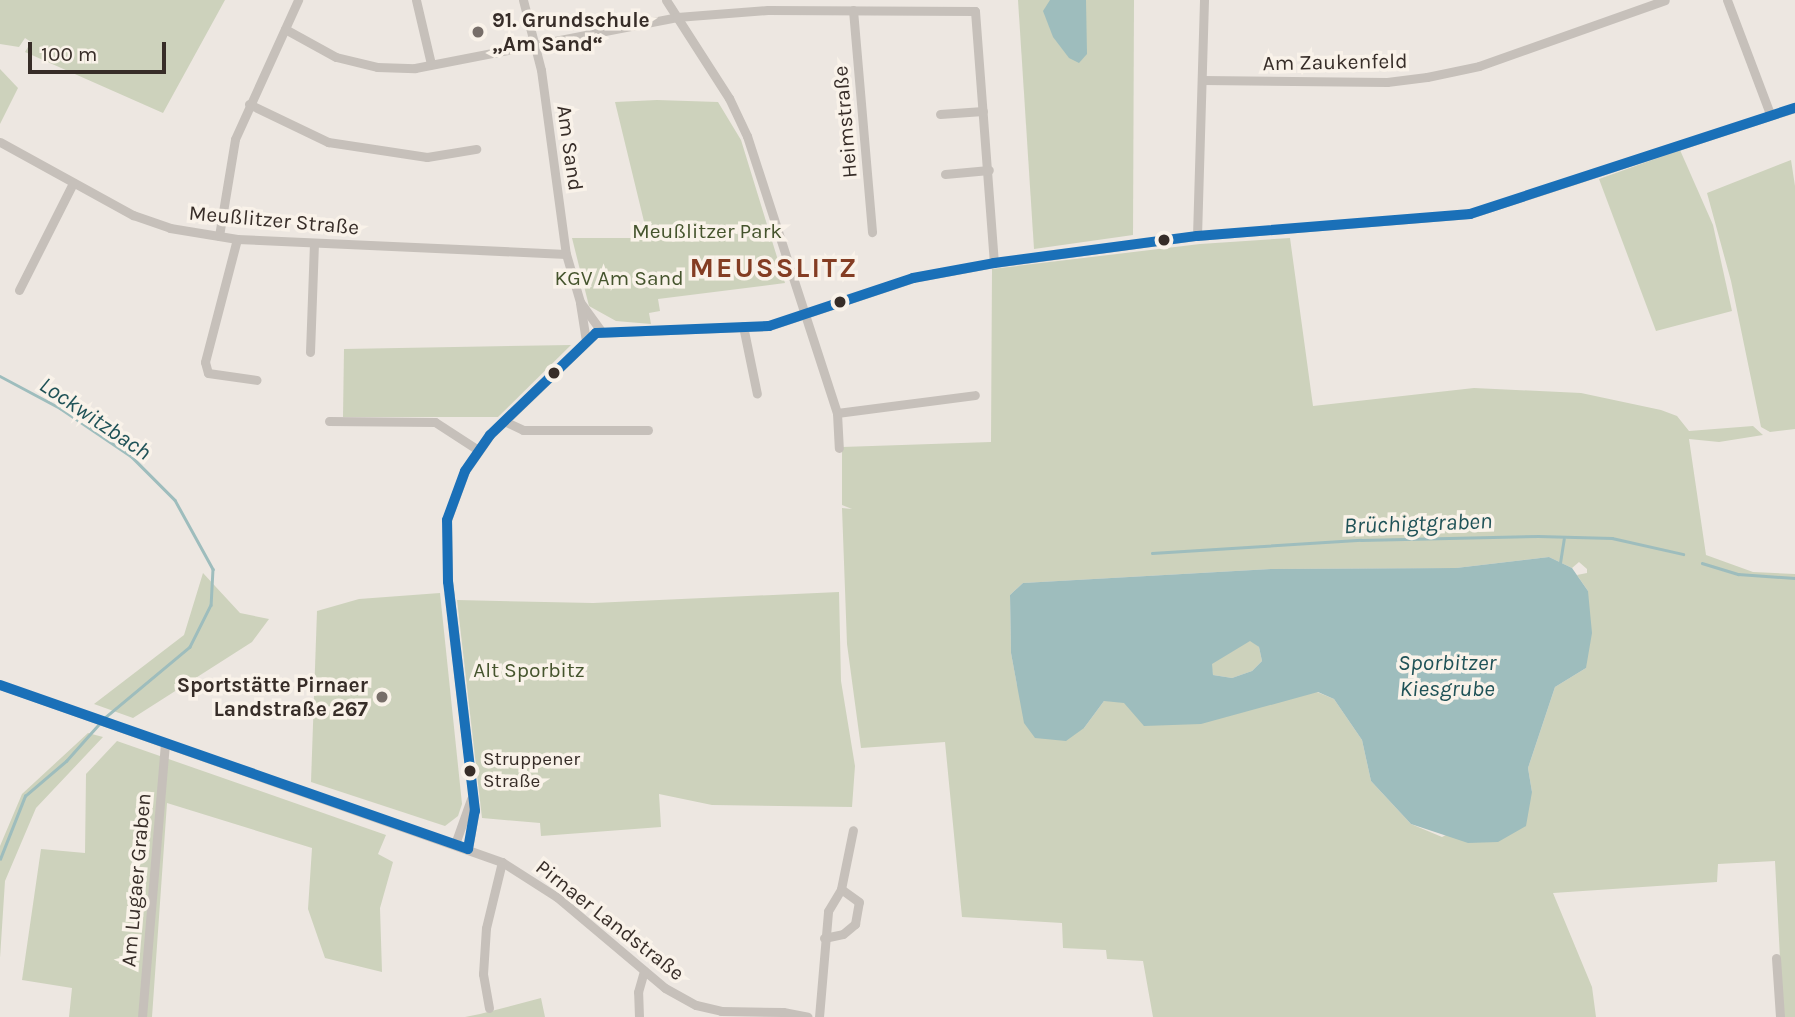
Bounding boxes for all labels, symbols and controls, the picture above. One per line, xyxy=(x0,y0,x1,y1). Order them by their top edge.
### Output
place label: 91. Grundschule „Am Sand“ xyxy=(492,7,650,57)
marker: 91. Grundschule „Am Sand“ xyxy=(470,24,486,40)
scale bar xyxy=(32,28,170,72)
text: 100 m xyxy=(41,42,98,66)
street label: Am Zaukenfeld xyxy=(1262,48,1408,76)
street label: Heimstraße xyxy=(828,65,862,179)
street label: Am Sand xyxy=(552,104,588,192)
street label: Meußlitzer Straße xyxy=(188,200,360,240)
park label: Meußlitzer Park xyxy=(632,218,782,244)
unlabelled marker xyxy=(1157,233,1171,247)
district label: MEUSSLITZ xyxy=(691,251,857,285)
park label: KGV Am Sand xyxy=(554,265,684,291)
unlabelled marker xyxy=(833,295,847,309)
unlabelled marker xyxy=(547,366,561,380)
water label: Lockwitzbach xyxy=(34,372,156,466)
water label: Brüchigtgraben xyxy=(1343,508,1493,540)
water label: Sporbitzer Kiesgrube xyxy=(1398,649,1496,703)
park label: Alt Sporbitz xyxy=(473,657,585,683)
place label: Sportstätte Pirnaer Landstraße 267 xyxy=(177,672,368,722)
marker: Sportstätte Pirnaer Landstraße 267 xyxy=(374,689,390,705)
place label: Struppener Straße xyxy=(483,749,580,793)
marker: Struppener Straße xyxy=(463,764,477,778)
street label: Am Lugaer Graben xyxy=(116,792,156,968)
street label: Pirnaer Landstraße xyxy=(531,854,689,986)

